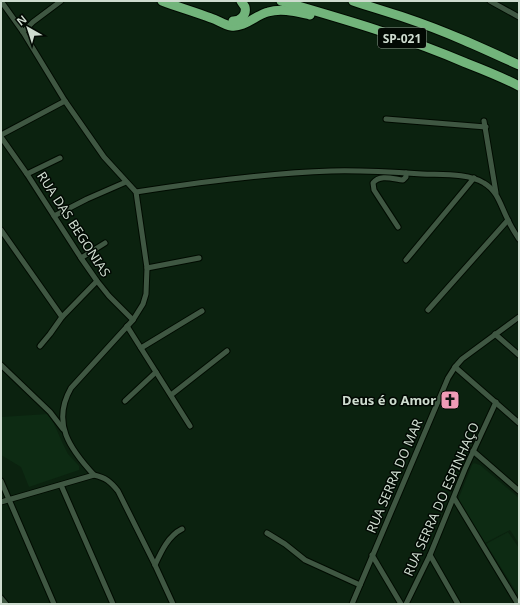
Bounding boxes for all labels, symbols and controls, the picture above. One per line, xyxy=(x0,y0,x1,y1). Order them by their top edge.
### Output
north arrow xyxy=(8,8,48,48)
text: N xyxy=(13,11,30,28)
road number: SP-021 xyxy=(378,28,426,48)
street label: RUA DAS BEGONIAS xyxy=(33,168,115,280)
church icon: Deus é o Amor xyxy=(439,389,461,411)
place label: Deus é o Amor xyxy=(342,391,436,409)
street label: RUA SERRA DO MAR xyxy=(362,416,426,536)
street label: RUA SERRA DO ESPINHAÇO xyxy=(399,419,483,579)

